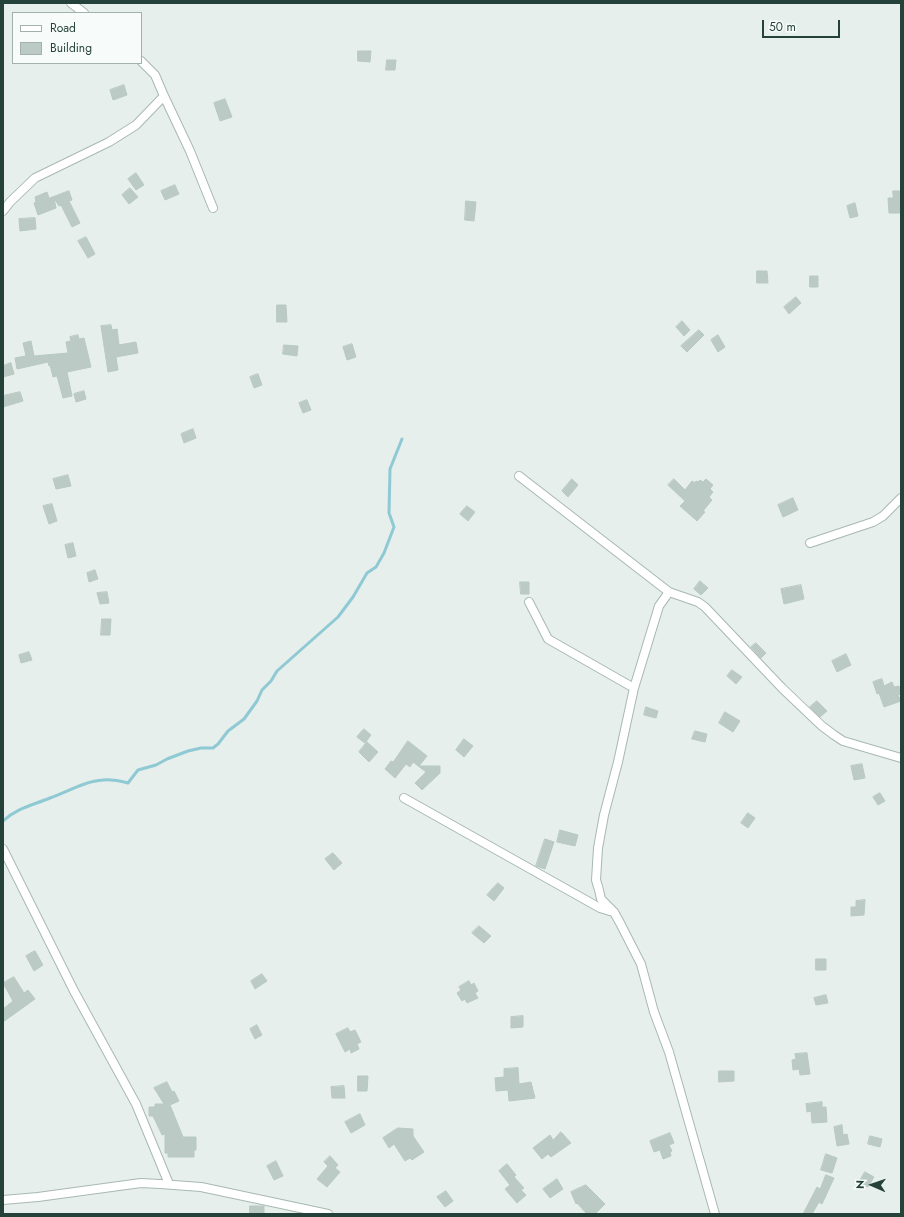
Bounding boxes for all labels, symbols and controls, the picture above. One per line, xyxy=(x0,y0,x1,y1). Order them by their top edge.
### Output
legend xyxy=(12,12,142,64)
scale bar xyxy=(764,12,842,38)
text: 50 m xyxy=(769,18,796,36)
text: Road xyxy=(50,19,76,37)
text: Building xyxy=(50,39,92,57)
north arrow xyxy=(852,1165,892,1205)
text: N xyxy=(852,1180,868,1189)

